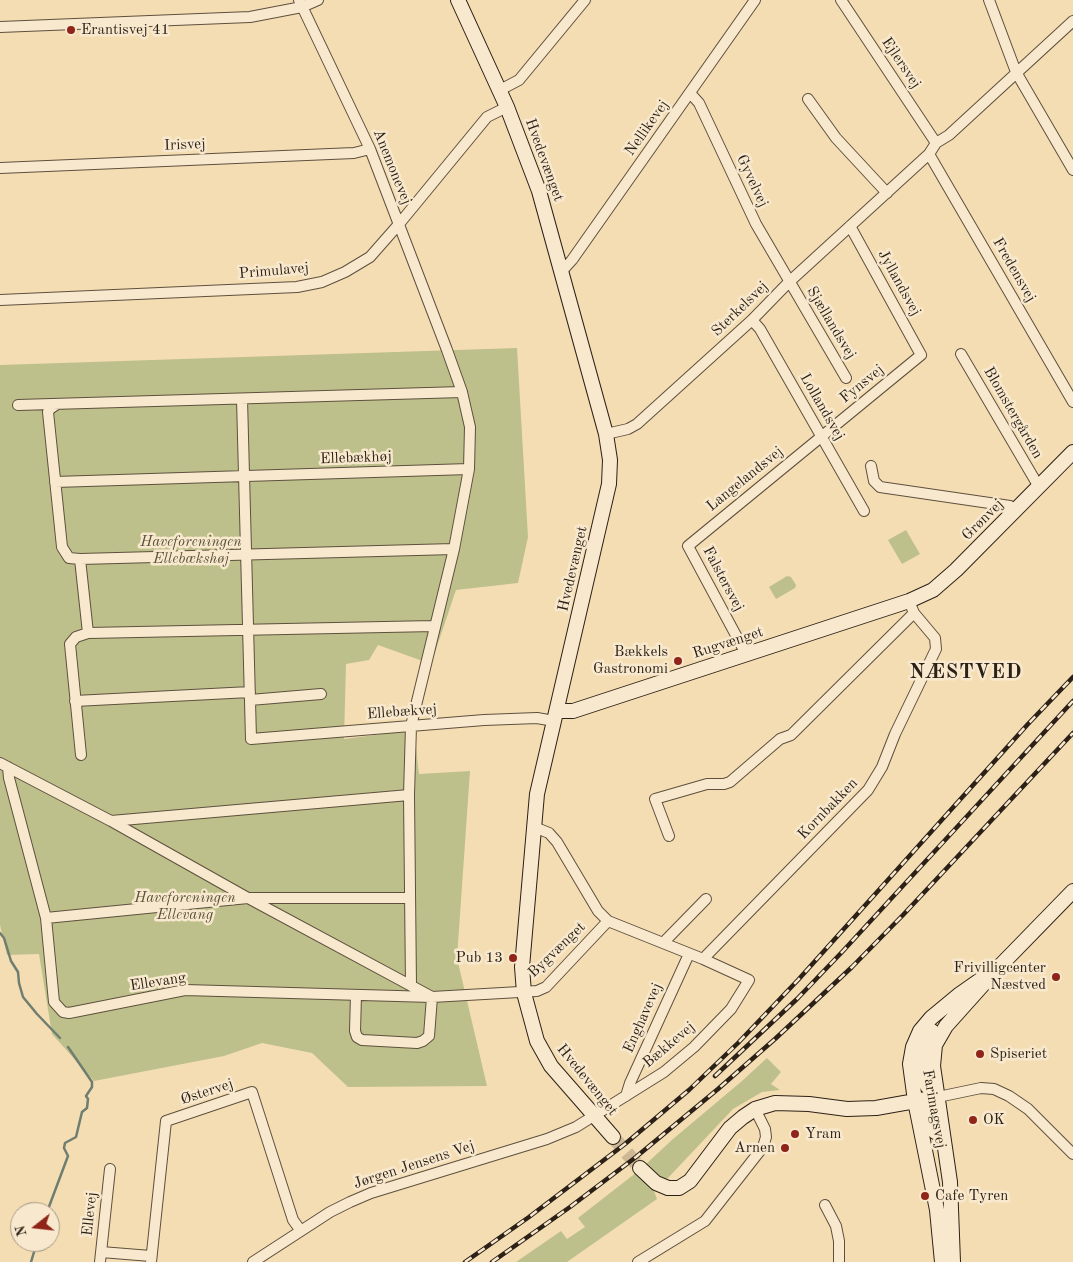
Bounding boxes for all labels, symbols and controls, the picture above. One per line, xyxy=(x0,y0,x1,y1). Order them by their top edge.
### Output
place label: Erantisvej 41 xyxy=(81,21,169,39)
marker: Erantisvej 41 xyxy=(65,24,77,36)
street label: Ejlersvej xyxy=(877,34,925,92)
street label: Nellikevej xyxy=(621,97,673,159)
street label: Hvedevænget xyxy=(521,116,567,204)
street label: Anemonevej xyxy=(369,127,415,207)
street label: Irisvej xyxy=(164,135,206,155)
street label: Gyvelvej xyxy=(732,152,772,210)
street label: Fredensvej xyxy=(988,235,1040,305)
street label: Jyllandsvej xyxy=(873,247,925,319)
street label: Primulavej xyxy=(238,259,310,283)
street label: Sterkelsvej xyxy=(708,278,772,340)
street label: Sjællandsvej xyxy=(802,283,860,363)
street label: Fynsvej xyxy=(836,361,888,407)
street label: Blomstergården xyxy=(979,364,1047,462)
street label: Lollandsvej xyxy=(796,370,848,444)
street label: Langelandsvej xyxy=(703,443,787,515)
street label: Ellebækhøj xyxy=(320,448,392,468)
street label: Grønvej xyxy=(958,495,1008,545)
street label: Hvedevænget xyxy=(554,525,592,613)
park label: Haveforeningen Ellebækshøj xyxy=(140,533,242,568)
street label: Falstersvej xyxy=(698,543,748,615)
street label: Rugvænget xyxy=(690,623,766,663)
place label: Bækkels Gastronomi xyxy=(593,643,668,678)
marker: Bækkels Gastronomi xyxy=(672,655,684,667)
district label: NÆSTVED xyxy=(909,661,1023,685)
street label: Ellebækvej xyxy=(366,701,438,723)
street label: Kornbakken xyxy=(794,774,862,844)
park label: Haveforeningen Ellevang xyxy=(134,889,236,924)
street label: Bygvænget xyxy=(525,918,589,982)
place label: Pub 13 xyxy=(456,949,503,967)
marker: Pub 13 xyxy=(507,952,519,964)
place label: Frivilligcenter Næstved xyxy=(954,959,1046,994)
street label: Ellevang xyxy=(129,969,187,995)
marker: Frivilligcenter Næstved xyxy=(1050,971,1062,983)
street label: Enghavevej xyxy=(620,980,666,1056)
street label: Bækkevej xyxy=(639,1018,699,1072)
street label: Hvedevænget xyxy=(553,1041,621,1119)
place label: Spiseriet xyxy=(990,1045,1047,1063)
marker: Spiseriet xyxy=(974,1048,986,1060)
street label: Farimagsvej xyxy=(918,1068,950,1150)
street label: Østervej xyxy=(178,1075,236,1109)
place label: OK xyxy=(983,1111,1005,1129)
marker: OK xyxy=(967,1114,979,1126)
place label: Yram xyxy=(805,1125,841,1143)
marker: Yram xyxy=(789,1128,801,1140)
street label: Jørgen Jensens Vej xyxy=(351,1137,477,1193)
place label: Arnen xyxy=(734,1139,775,1157)
marker: Arnen xyxy=(779,1142,791,1154)
place label: Cafe Tyren xyxy=(935,1187,1008,1205)
marker: Cafe Tyren xyxy=(919,1190,931,1202)
street label: Ellevej xyxy=(79,1191,101,1237)
north arrow xyxy=(10,1202,60,1252)
text: N xyxy=(13,1224,30,1238)

